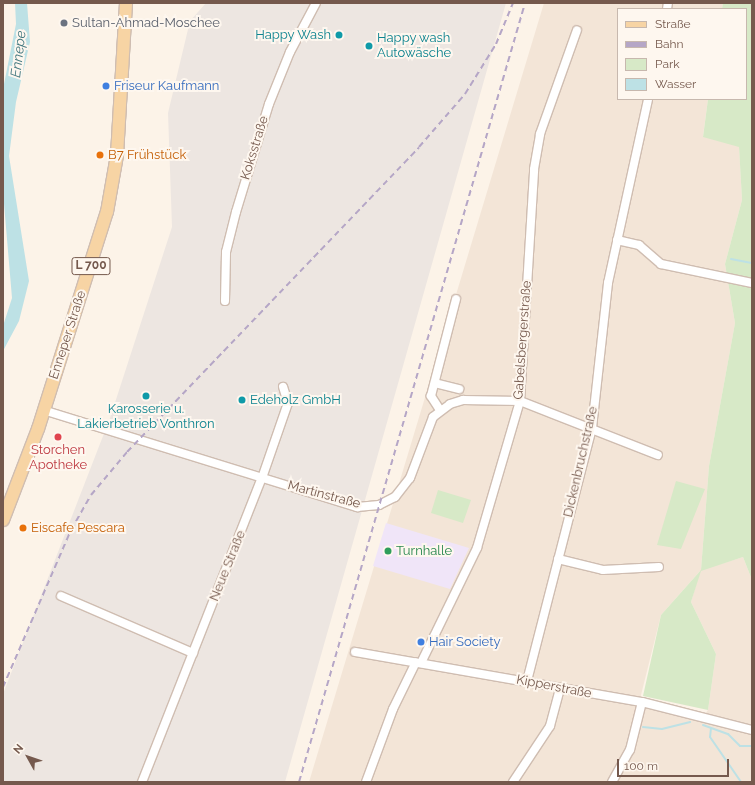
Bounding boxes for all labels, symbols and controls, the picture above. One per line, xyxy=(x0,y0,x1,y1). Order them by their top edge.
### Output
legend xyxy=(617,8,747,100)
place label: Sultan-Ahmad-Moschee xyxy=(72,15,220,31)
text: Straße xyxy=(655,17,691,31)
marker: Sultan-Ahmad-Moschee xyxy=(59,18,69,28)
place label: Happy Wash xyxy=(254,27,331,43)
water label: Ennepe xyxy=(7,30,29,78)
marker: Happy Wash xyxy=(334,30,344,40)
place label: Happy wash Autowäsche xyxy=(377,31,451,62)
text: Bahn xyxy=(655,37,684,51)
marker: Happy wash Autowäsche xyxy=(364,41,374,51)
text: Park xyxy=(655,57,680,71)
text: Wasser xyxy=(655,77,696,91)
place label: Friseur Kaufmann xyxy=(114,78,220,94)
marker: Friseur Kaufmann xyxy=(101,81,111,91)
street label: Koksstraße xyxy=(238,114,272,182)
place label: B7 Frühstück xyxy=(108,147,186,163)
marker: B7 Frühstück xyxy=(95,150,105,160)
road number: L 700 xyxy=(71,256,111,276)
street label: Gabelsbergerstraße xyxy=(511,280,535,400)
street label: Enneper Straße xyxy=(46,289,90,381)
marker: Karosserie u. Lakierbetrieb Vonthron xyxy=(141,391,151,401)
place label: Edeholz GmbH xyxy=(250,392,341,408)
marker: Edeholz GmbH xyxy=(237,395,247,405)
place label: Karosserie u. Lakierbetrieb Vonthron xyxy=(77,402,215,433)
street label: Dickenbruchstraße xyxy=(561,405,601,519)
marker: Storchen Apotheke xyxy=(53,432,63,442)
place label: Storchen Apotheke xyxy=(29,443,87,474)
street label: Martinstraße xyxy=(286,478,362,512)
place label: Eiscafe Pescara xyxy=(31,520,125,536)
marker: Eiscafe Pescara xyxy=(18,523,28,533)
street label: Neue Straße xyxy=(207,528,249,604)
place label: Turnhalle xyxy=(396,543,452,559)
marker: Turnhalle xyxy=(383,546,393,556)
place label: Hair Society xyxy=(429,634,501,650)
marker: Hair Society xyxy=(416,637,426,647)
street label: Kipperstraße xyxy=(515,672,593,702)
north arrow xyxy=(8,737,48,777)
text: N xyxy=(11,742,26,756)
scale bar xyxy=(619,751,731,777)
text: 100 m xyxy=(624,759,658,773)

